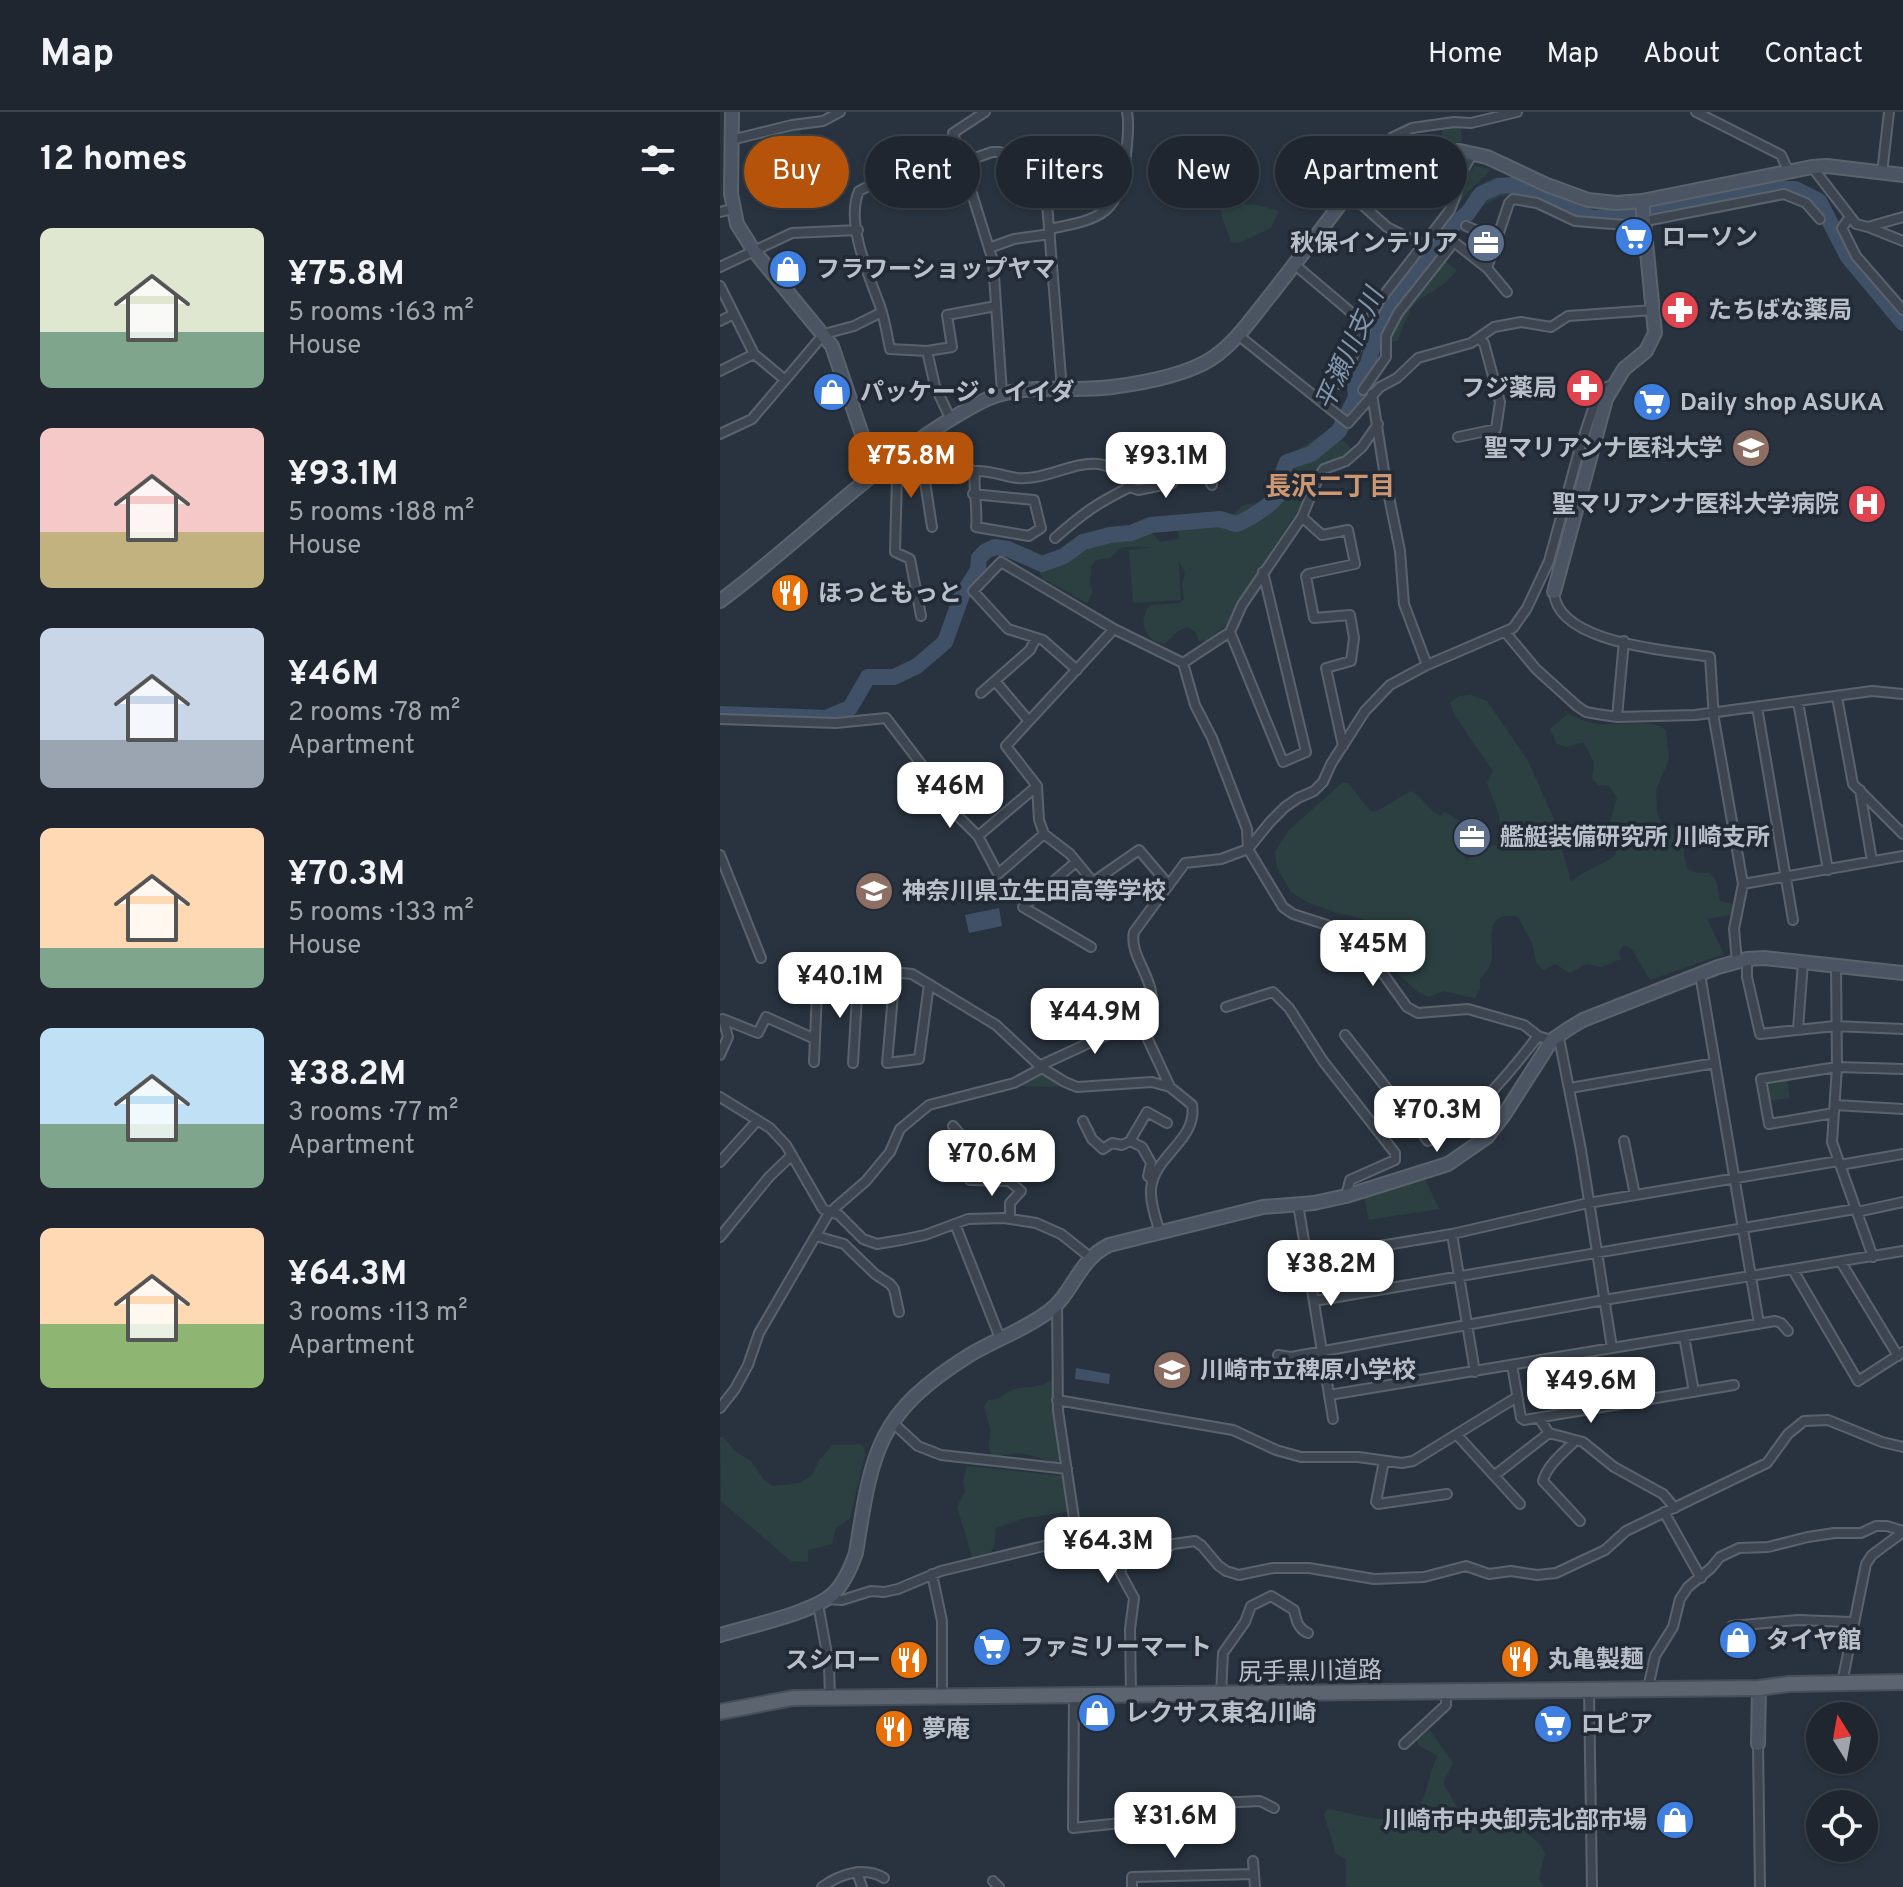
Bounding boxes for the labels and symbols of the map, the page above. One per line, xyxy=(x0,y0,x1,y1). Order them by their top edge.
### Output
supermarket icon: ローソン xyxy=(1613,216,1655,258)
office icon: 秋保インテリア xyxy=(1465,222,1507,264)
place label: ローソン xyxy=(1662,224,1758,254)
place label: 秋保インテリア xyxy=(1290,230,1458,260)
shop icon: フラワーショップヤマ xyxy=(767,248,809,290)
place label: フラワーショップヤマ xyxy=(816,256,1056,286)
water label: 平瀬川支川 xyxy=(1310,281,1394,416)
pharmacy icon: たちばな薬局 xyxy=(1659,289,1701,331)
place label: たちばな薬局 xyxy=(1708,297,1852,327)
pharmacy icon: フジ薬局 xyxy=(1564,367,1606,409)
shop icon: パッケージ・イイダ xyxy=(811,371,853,413)
place label: フジ薬局 xyxy=(1461,375,1557,405)
place label: パッケージ・イイダ xyxy=(860,379,1075,409)
supermarket icon: Daily shop ASUKA xyxy=(1631,381,1673,423)
place label: Daily shop ASUKA xyxy=(1680,389,1884,419)
school or university icon: 聖マリアンナ医科大学 xyxy=(1730,427,1772,469)
pin: ¥75.8M xyxy=(846,432,976,500)
pin: ¥93.1M xyxy=(1101,432,1231,500)
place label: 聖マリアンナ医科大学 xyxy=(1484,435,1723,465)
district label: 長沢二丁目 xyxy=(1265,472,1395,505)
hospital icon: 聖マリアンナ医科大学病院 xyxy=(1846,483,1888,525)
place label: 聖マリアンナ医科大学病院 xyxy=(1552,491,1839,521)
restaurant icon: ほっともっと xyxy=(769,572,811,614)
place label: ほっともっと xyxy=(818,580,962,610)
pin: ¥46M xyxy=(903,762,997,830)
office icon: 艦艇装備研究所 川崎支所 xyxy=(1451,816,1493,858)
place label: 艦艇装備研究所 川崎支所 xyxy=(1500,824,1770,854)
school or university icon: 神奈川県立生田高等学校 xyxy=(853,870,895,912)
place label: 神奈川県立生田高等学校 xyxy=(902,878,1166,908)
pin: ¥45M xyxy=(1326,920,1420,988)
pin: ¥40.1M xyxy=(775,952,905,1020)
pin: ¥44.9M xyxy=(1030,988,1160,1056)
pin: ¥70.3M xyxy=(1372,1086,1502,1154)
pin: ¥70.6M xyxy=(927,1130,1057,1198)
pin: ¥38.2M xyxy=(1266,1240,1396,1308)
school or university icon: 川崎市立稗原小学校 xyxy=(1151,1349,1193,1391)
place label: 川崎市立稗原小学校 xyxy=(1200,1357,1416,1387)
pin: ¥49.6M xyxy=(1526,1357,1656,1425)
pin: ¥64.3M xyxy=(1043,1517,1173,1585)
shop icon: タイヤ館 xyxy=(1717,1619,1759,1661)
supermarket icon: ファミリーマート xyxy=(971,1626,1013,1668)
place label: タイヤ館 xyxy=(1766,1627,1861,1657)
place label: ファミリーマート xyxy=(1020,1634,1212,1664)
restaurant icon: 丸亀製麺 xyxy=(1499,1638,1541,1680)
restaurant icon: スシロー xyxy=(888,1639,930,1681)
place label: 丸亀製麺 xyxy=(1548,1646,1644,1676)
place label: スシロー xyxy=(785,1647,881,1677)
street label: 尻手黒川道路 xyxy=(1238,1657,1382,1689)
shop icon: レクサス東名川崎 xyxy=(1076,1692,1118,1734)
place label: レクサス東名川崎 xyxy=(1125,1700,1317,1730)
north arrow xyxy=(1806,1702,1878,1774)
supermarket icon: ロピア xyxy=(1532,1703,1574,1745)
restaurant icon: 夢庵 xyxy=(873,1708,915,1750)
place label: ロピア xyxy=(1581,1711,1653,1741)
place label: 夢庵 xyxy=(922,1716,970,1746)
pin: ¥31.6M xyxy=(1110,1792,1240,1860)
shop icon: 川崎市中央卸売北部市場 xyxy=(1654,1799,1696,1841)
place label: 川崎市中央卸売北部市場 xyxy=(1383,1807,1647,1837)

